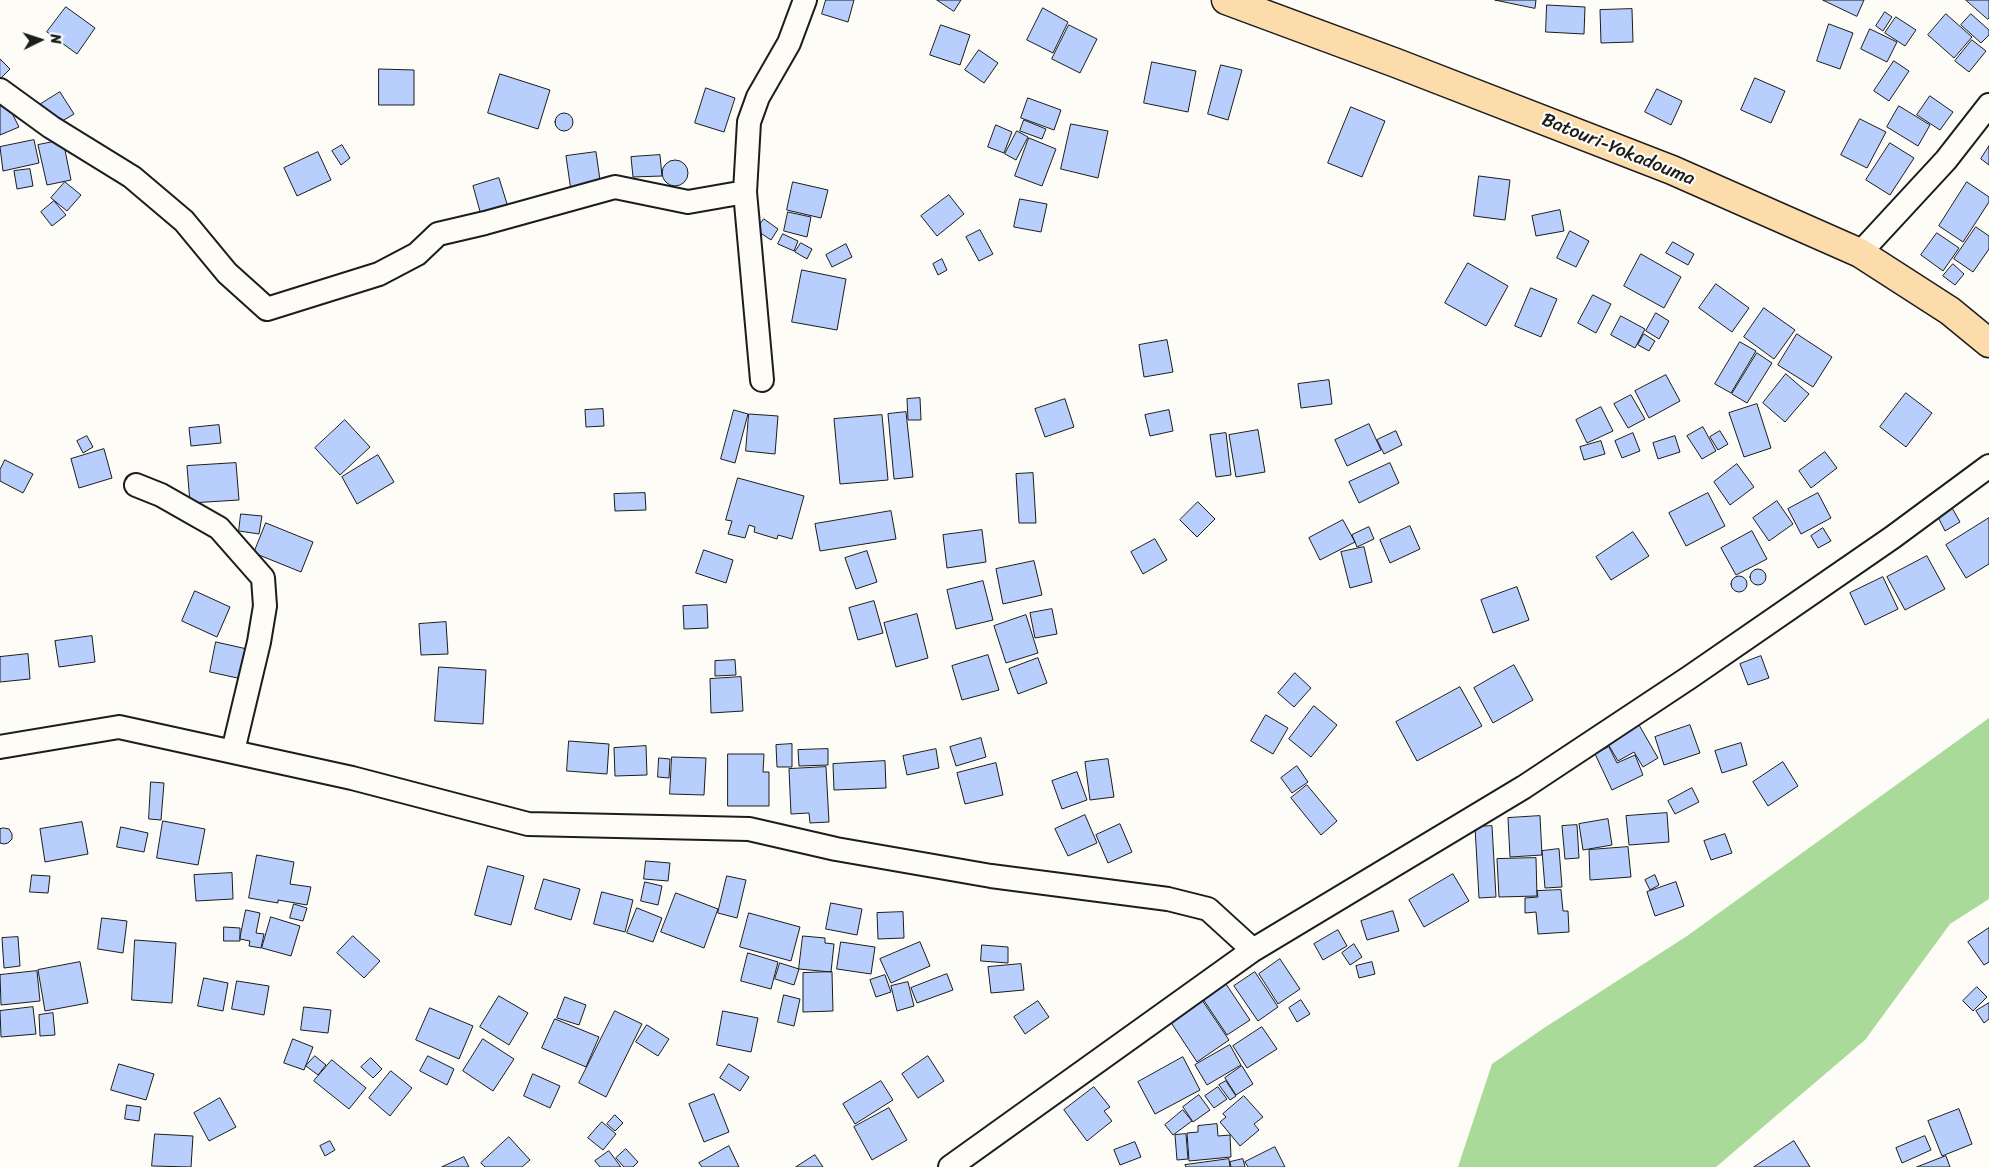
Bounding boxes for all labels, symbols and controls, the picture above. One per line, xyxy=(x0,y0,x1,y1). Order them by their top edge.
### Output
north arrow xyxy=(15,15,65,65)
text: N xyxy=(43,33,68,45)
street label: Batouri-Yokadouma xyxy=(1538,109,1698,191)

